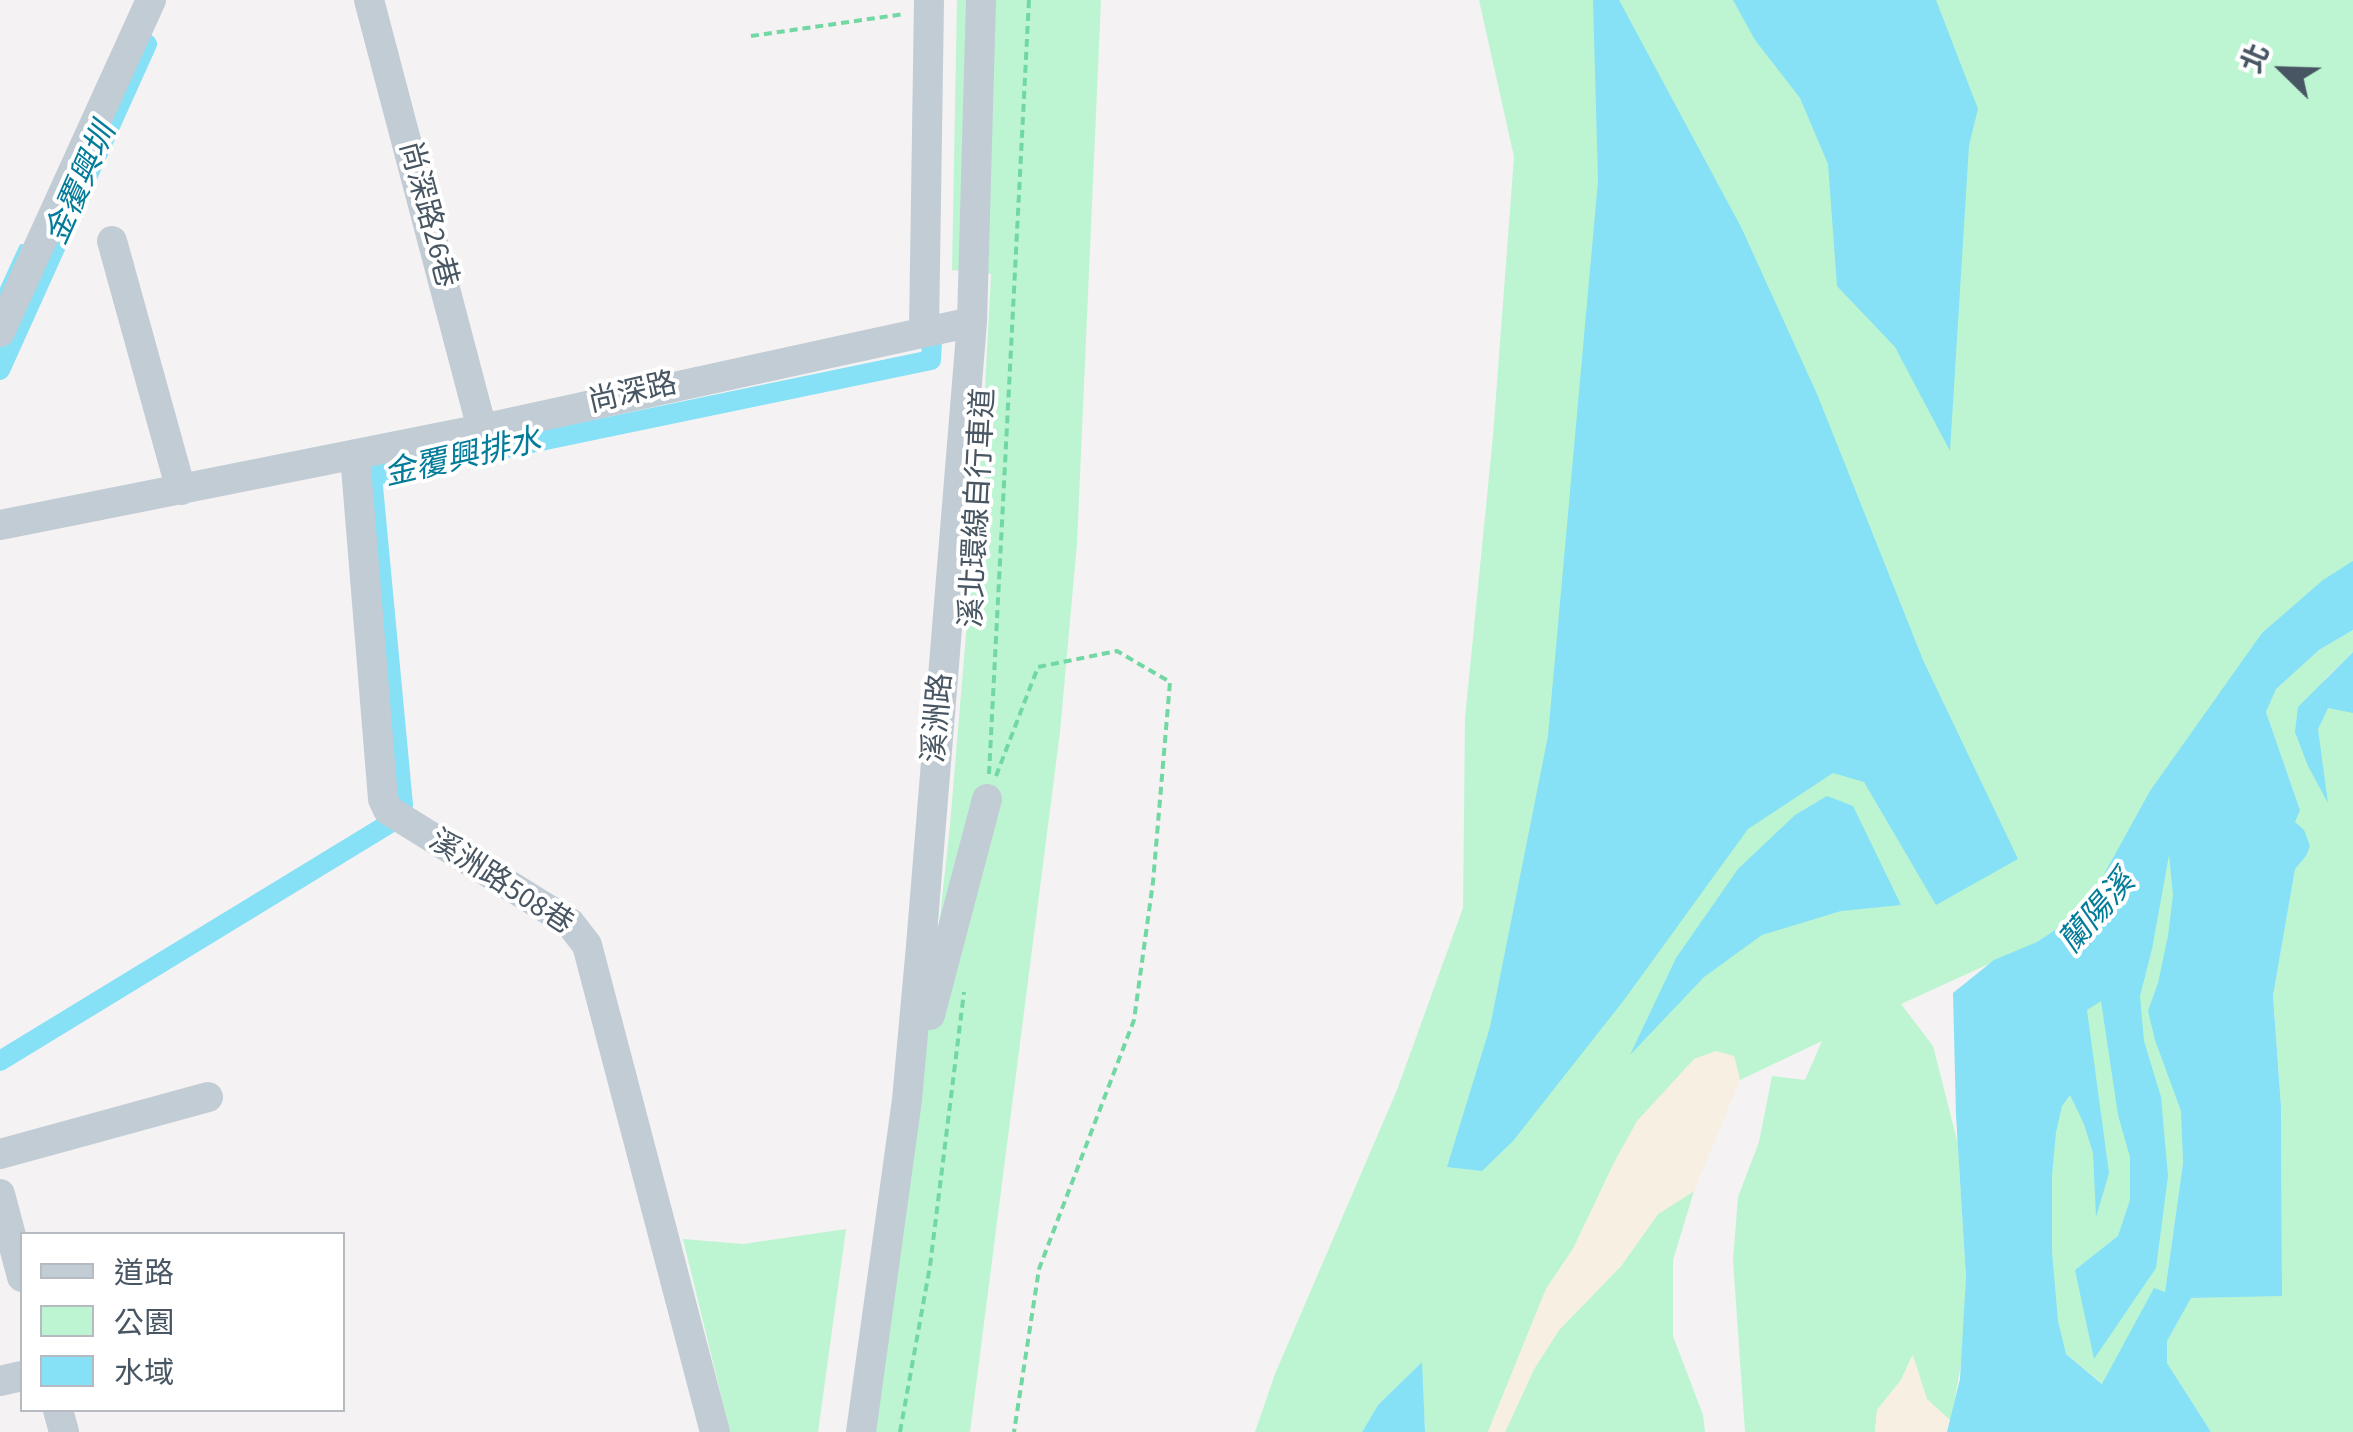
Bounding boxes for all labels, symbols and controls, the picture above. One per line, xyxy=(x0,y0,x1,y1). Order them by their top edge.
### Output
north arrow xyxy=(2233,20,2333,120)
text: 北 xyxy=(2231,38,2279,79)
water label: 金覆興圳 xyxy=(39,119,127,251)
street label: 尚深路26巷 xyxy=(389,138,463,292)
street label: 尚深路 xyxy=(585,367,681,423)
street label: 溪北環線自行車道 xyxy=(956,387,1004,629)
water label: 金覆興排水 xyxy=(381,423,545,497)
street label: 溪洲路 xyxy=(918,672,962,764)
street label: 溪洲路508巷 xyxy=(421,824,579,944)
water label: 蘭陽溪 xyxy=(2053,865,2145,963)
legend xyxy=(20,1232,345,1412)
text: 道路 xyxy=(114,1252,174,1295)
text: 公園 xyxy=(114,1302,174,1345)
text: 水域 xyxy=(114,1352,174,1395)

